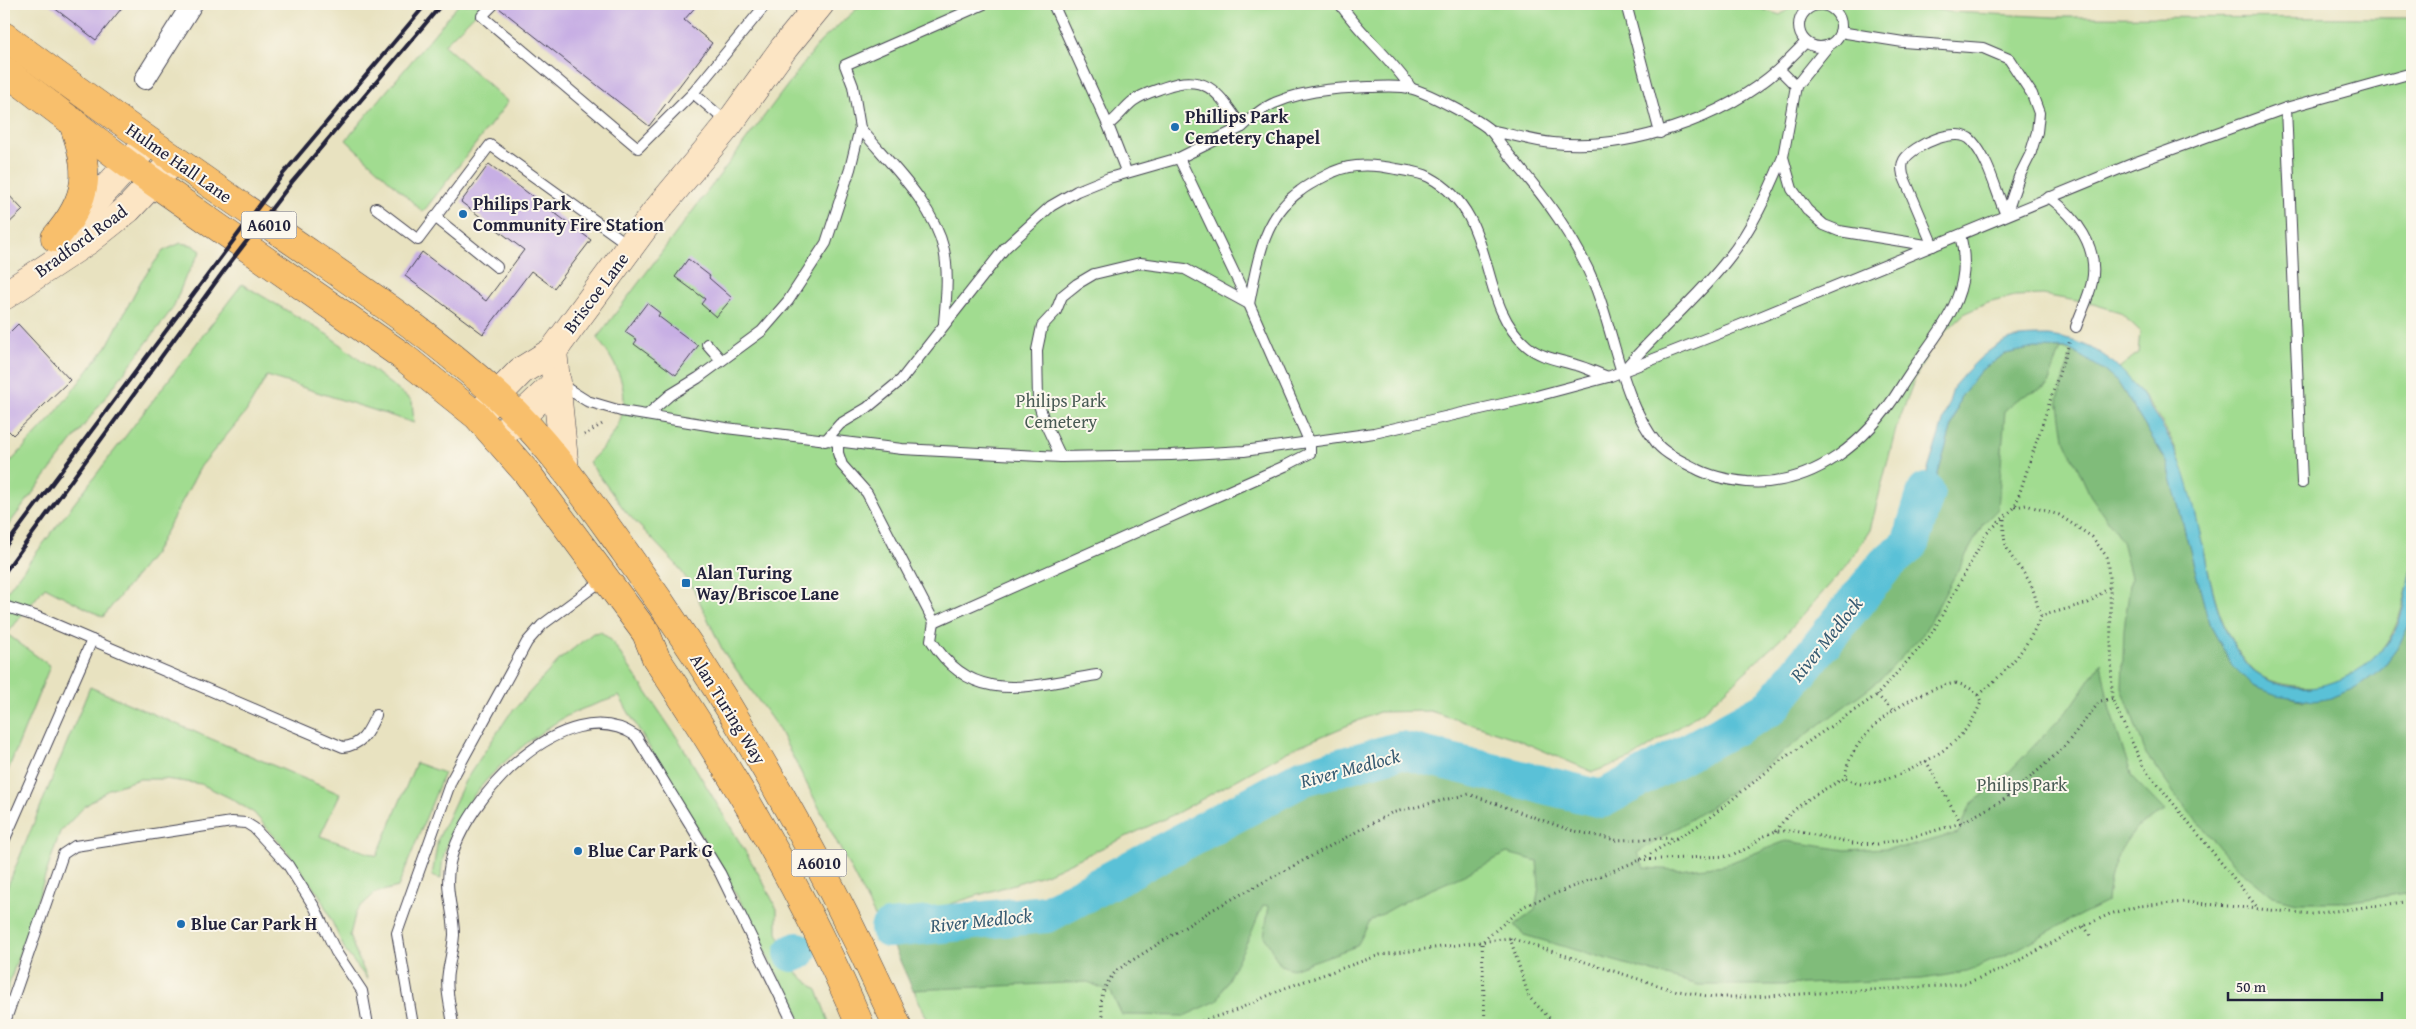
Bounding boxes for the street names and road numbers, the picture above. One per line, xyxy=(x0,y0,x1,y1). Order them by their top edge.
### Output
street label: Hulme Hall Lane xyxy=(121,116,238,209)
street label: Bradford Road xyxy=(29,197,133,284)
road number: A6010 xyxy=(242,212,296,238)
street label: Briscoe Lane xyxy=(556,247,635,339)
street label: Alan Turing Way xyxy=(684,648,773,769)
road number: A6010 xyxy=(792,850,846,876)

